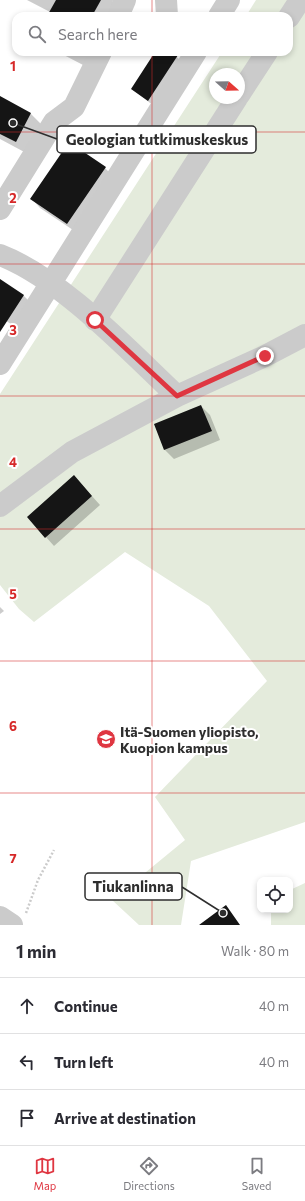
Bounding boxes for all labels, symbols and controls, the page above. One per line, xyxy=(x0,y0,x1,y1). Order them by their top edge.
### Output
search box xyxy=(12,12,293,56)
icon: search xyxy=(26,23,48,45)
text: Search here xyxy=(58,25,137,43)
text: 1 xyxy=(10,58,16,74)
north arrow xyxy=(209,68,245,104)
callout: Geologian tutkimuskeskus xyxy=(57,126,256,153)
text: Geologian tutkimuskeskus xyxy=(66,130,248,148)
text: 2 xyxy=(9,190,17,206)
route start xyxy=(86,311,104,329)
text: 3 xyxy=(9,322,17,338)
route end xyxy=(256,347,274,365)
text: 4 xyxy=(9,454,17,470)
text: 5 xyxy=(9,586,17,602)
text: 6 xyxy=(9,718,17,734)
place label: Itä-Suomen yliopisto, Kuopion kampus xyxy=(120,723,259,756)
school or university icon: Itä-Suomen yliopisto, Kuopion kampus xyxy=(95,728,117,750)
text: 7 xyxy=(9,850,17,866)
callout: Tiukanlinna xyxy=(85,873,182,900)
text: Tiukanlinna xyxy=(92,877,174,895)
map controls xyxy=(257,877,293,913)
button: locate xyxy=(257,877,293,913)
text: 1 min xyxy=(16,941,56,962)
text: Walk · 80 m xyxy=(221,943,289,959)
icon: ahead xyxy=(16,995,38,1017)
text: Continue xyxy=(54,997,118,1015)
text: 40 m xyxy=(259,998,289,1014)
icon: left xyxy=(16,1051,38,1073)
text: Turn left xyxy=(54,1053,113,1071)
text: 40 m xyxy=(259,1054,289,1070)
icon: arrive xyxy=(16,1107,38,1129)
text: Arrive at destination xyxy=(54,1109,196,1127)
tab: Map xyxy=(34,1155,56,1192)
tab: Directions xyxy=(123,1155,175,1192)
tab: Saved xyxy=(242,1155,271,1192)

